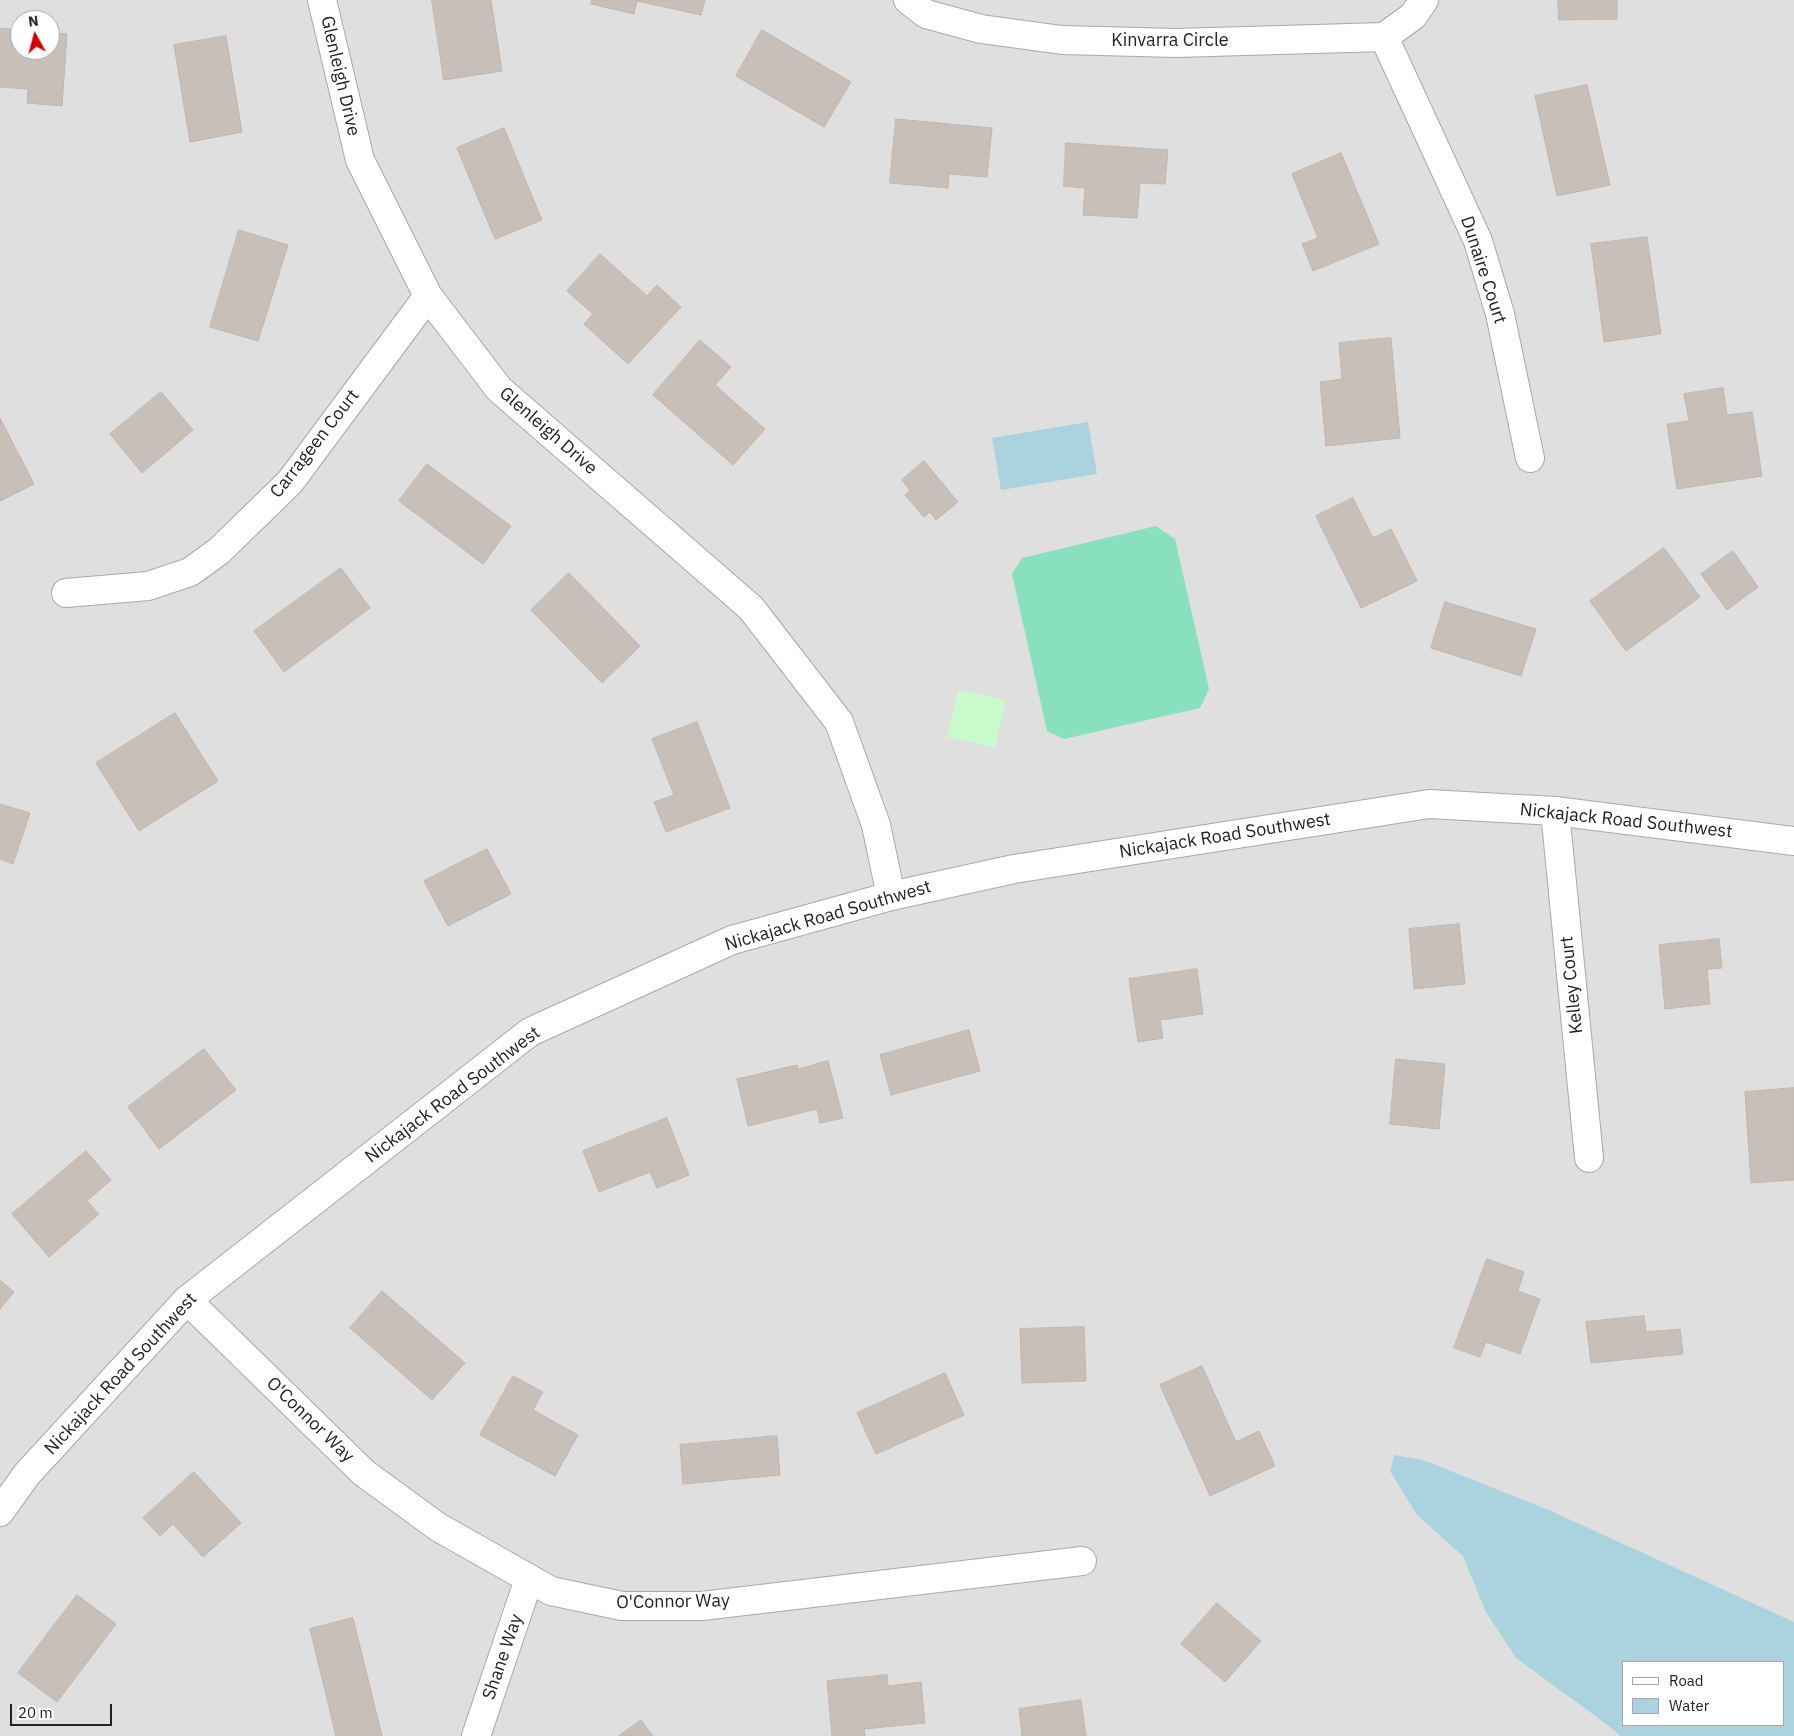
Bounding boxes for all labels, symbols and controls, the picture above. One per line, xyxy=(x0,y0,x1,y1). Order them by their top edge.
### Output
north arrow xyxy=(10,10,60,60)
text: N xyxy=(27,12,39,31)
street label: Glenleigh Drive xyxy=(316,14,364,138)
street label: Kinvarra Circle xyxy=(1111,30,1229,52)
street label: Dunaire Court xyxy=(1455,214,1511,326)
street label: Glenleigh Drive xyxy=(495,383,601,479)
street label: Carrageen Court xyxy=(266,385,364,503)
street label: Nickajack Road Southwest xyxy=(1519,799,1733,843)
street label: Nickajack Road Southwest xyxy=(1118,809,1332,863)
street label: Nickajack Road Southwest xyxy=(722,876,934,956)
street label: Kelley Court xyxy=(1556,935,1588,1035)
street label: Nickajack Road Southwest xyxy=(361,1022,545,1168)
street label: Nickajack Road Southwest xyxy=(40,1289,202,1459)
street label: O'Connor Way xyxy=(262,1373,358,1467)
street label: O'Connor Way xyxy=(616,1590,730,1614)
street label: Shane Way xyxy=(478,1611,528,1703)
legend xyxy=(1622,1661,1784,1726)
text: Road xyxy=(1669,1671,1704,1690)
scale bar xyxy=(12,1694,115,1726)
text: Water xyxy=(1669,1696,1709,1715)
text: 20 m xyxy=(18,1703,53,1722)

